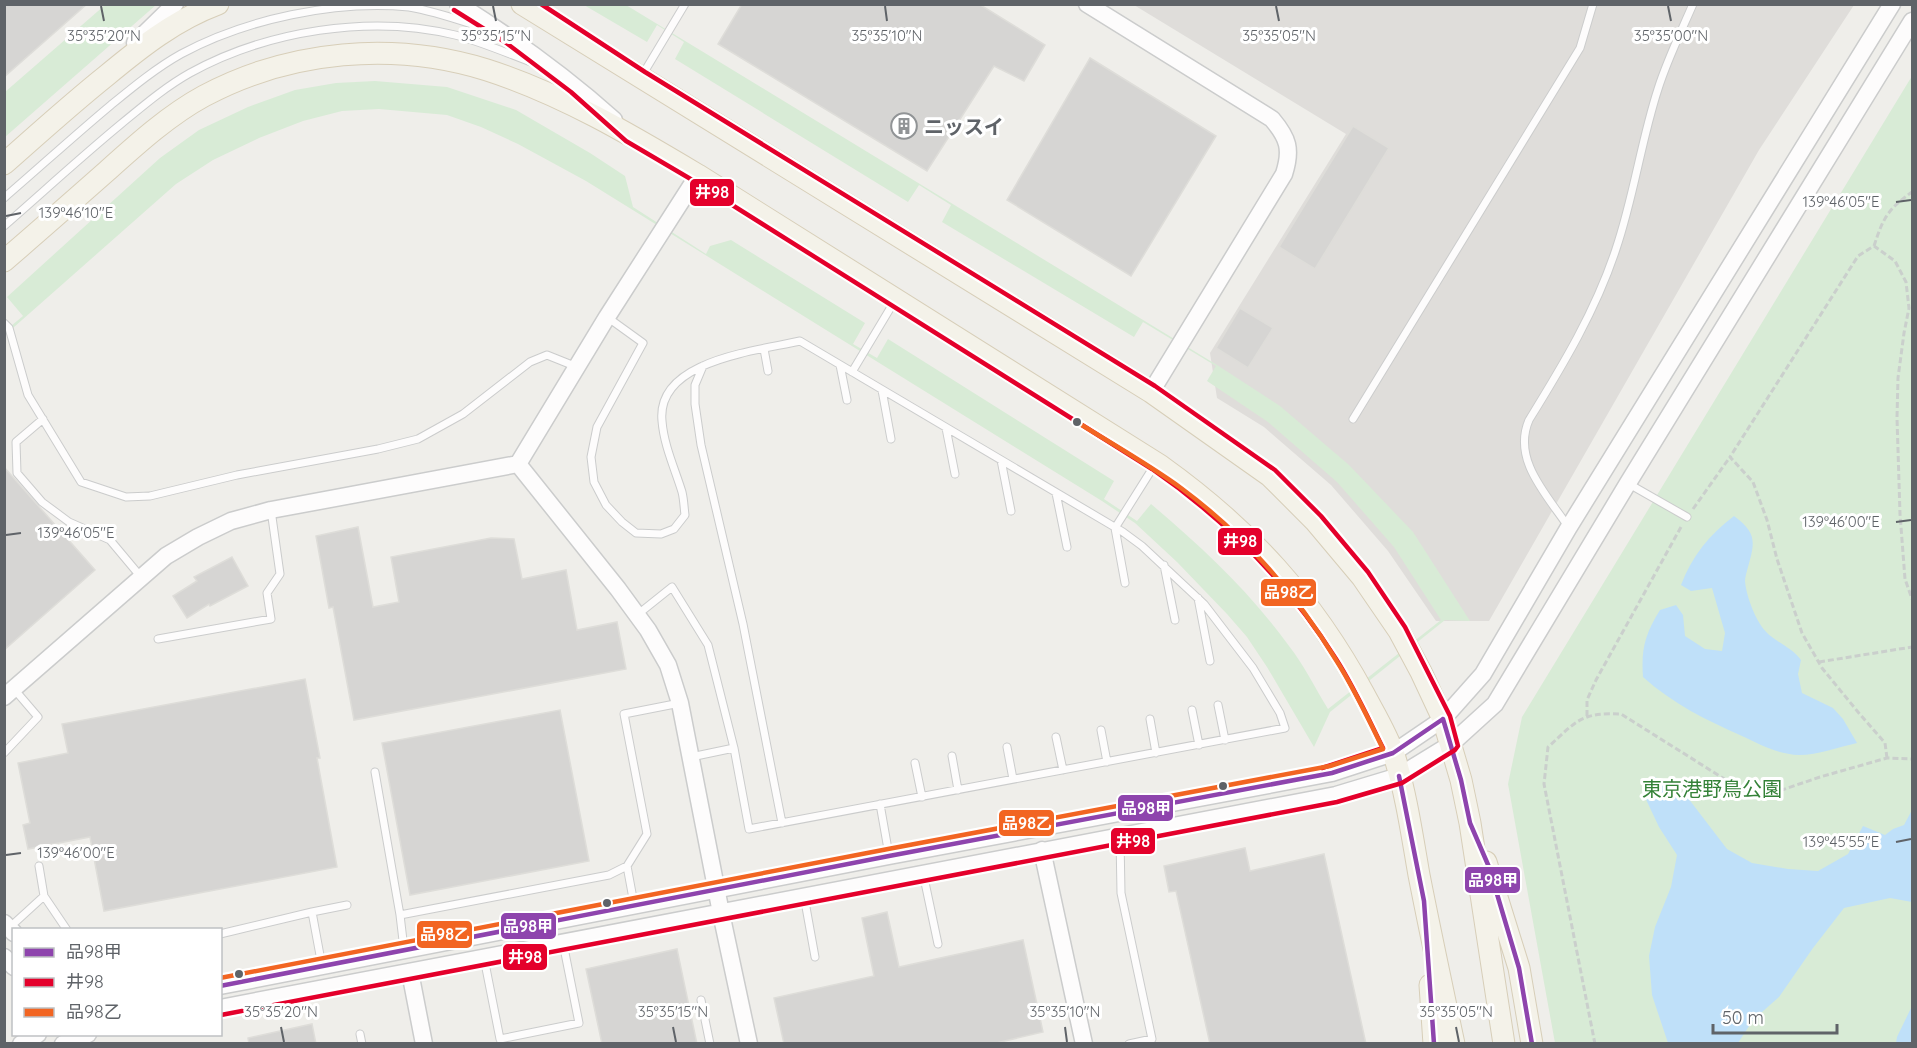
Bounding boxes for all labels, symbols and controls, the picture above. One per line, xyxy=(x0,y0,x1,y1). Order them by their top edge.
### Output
text: 35°35'20"N xyxy=(67,26,141,45)
text: 35°35'15"N xyxy=(461,26,531,45)
text: 35°35'10"N xyxy=(851,26,923,45)
text: 35°35'05"N xyxy=(1242,26,1316,45)
text: 35°35'00"N xyxy=(1634,26,1708,45)
building icon: ニッスイ xyxy=(889,111,919,141)
place label: ニッスイ xyxy=(924,114,1004,139)
line badge: 井98 xyxy=(689,178,735,207)
text: 井98 xyxy=(695,182,729,202)
text: 139°46'05"E xyxy=(1803,192,1880,211)
text: 139°46'10"E xyxy=(39,203,113,222)
unlabelled marker xyxy=(1071,416,1083,428)
text: 139°46'00"E xyxy=(1802,512,1880,531)
text: 139°46'05"E xyxy=(38,523,115,542)
line badge: 井98 xyxy=(1217,527,1263,556)
text: 井98 xyxy=(1223,531,1257,551)
line badge: 品98乙 xyxy=(1260,578,1317,607)
text: 品98乙 xyxy=(1264,582,1314,602)
park label: 東京港野鳥公園 xyxy=(1642,776,1782,801)
unlabelled marker xyxy=(1217,780,1229,792)
line badge: 品98甲 xyxy=(1117,794,1174,822)
text: 品98甲 xyxy=(1121,798,1171,818)
line badge: 品98乙 xyxy=(998,809,1055,837)
text: 品98乙 xyxy=(1002,813,1052,833)
line badge: 井98 xyxy=(1110,827,1156,855)
text: 井98 xyxy=(1116,831,1150,851)
text: 139°45'55"E xyxy=(1803,832,1879,851)
text: 139°46'00"E xyxy=(37,843,115,862)
line badge: 品98甲 xyxy=(1464,866,1521,894)
text: 品98甲 xyxy=(1468,870,1518,890)
unlabelled marker xyxy=(601,897,613,909)
line badge: 品98甲 xyxy=(500,912,557,940)
text: 品98甲 xyxy=(503,916,553,936)
line badge: 品98乙 xyxy=(416,920,473,949)
text: 品98乙 xyxy=(420,924,470,944)
legend xyxy=(12,928,222,1036)
text: 品98甲 xyxy=(66,940,122,963)
line badge: 井98 xyxy=(502,943,548,971)
text: 井98 xyxy=(508,947,542,967)
unlabelled marker xyxy=(233,968,245,980)
text: 井98 xyxy=(66,970,104,993)
scale bar xyxy=(1713,997,1838,1035)
text: 品98乙 xyxy=(66,1000,122,1023)
text: 35°35'20"N xyxy=(244,1002,318,1021)
text: 35°35'15"N xyxy=(638,1002,708,1021)
text: 35°35'10"N xyxy=(1029,1002,1101,1021)
text: 35°35'05"N xyxy=(1419,1002,1493,1021)
text: 50 m xyxy=(1722,1006,1764,1029)

